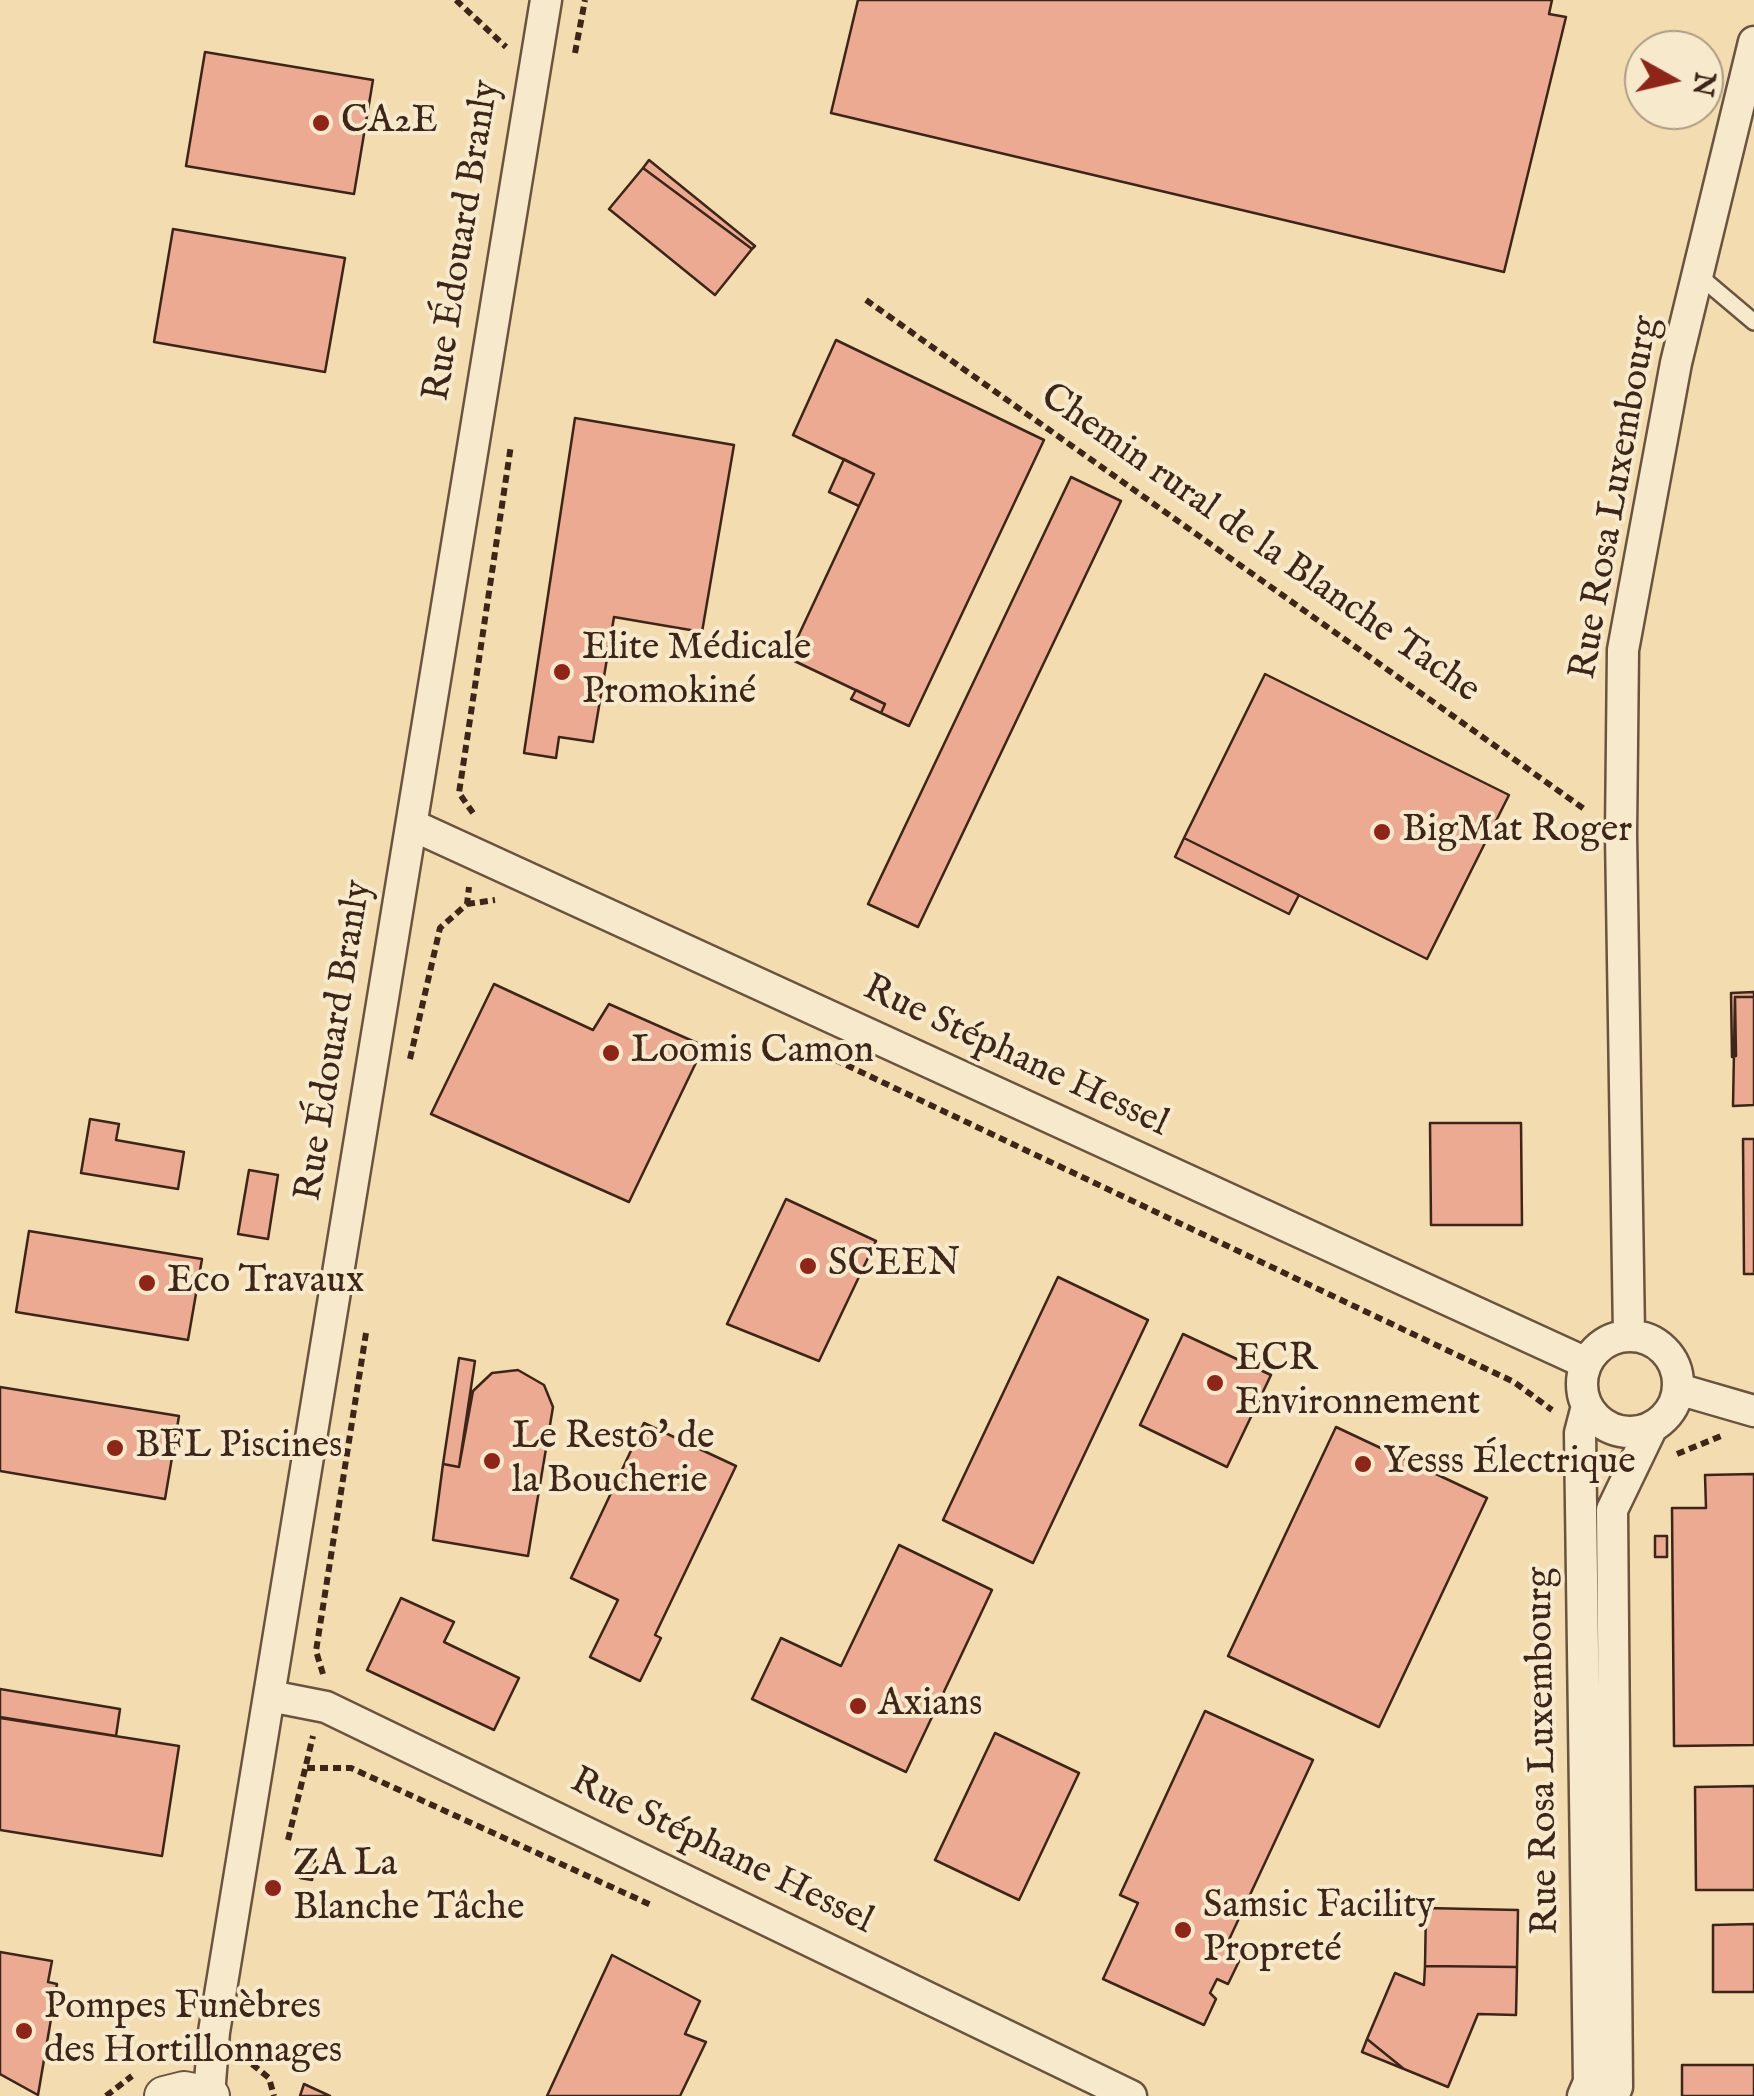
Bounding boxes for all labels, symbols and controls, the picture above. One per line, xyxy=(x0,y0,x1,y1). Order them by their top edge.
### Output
north arrow xyxy=(1624,30,1724,130)
text: N xyxy=(1683,70,1721,98)
street label: Rue Édouard Branly xyxy=(416,77,512,405)
place label: CA2E xyxy=(341,100,438,146)
marker: CA2E xyxy=(310,112,332,134)
street label: Rue Rosa Luxembourg xyxy=(1563,313,1671,683)
street label: Chemin rural de la Blanche Tache xyxy=(1030,375,1488,715)
place label: Elite Médicale Promokiné xyxy=(582,627,811,716)
marker: Elite Médicale Promokiné xyxy=(551,661,573,683)
place label: BigMat Roger xyxy=(1402,809,1632,855)
marker: BigMat Roger xyxy=(1371,821,1393,843)
street label: Rue Édouard Branly xyxy=(288,877,384,1205)
street label: Rue Stéphane Hessel xyxy=(855,967,1175,1149)
place label: Loomis Camon xyxy=(631,1030,874,1076)
marker: Loomis Camon xyxy=(600,1042,622,1064)
place label: SCEEN xyxy=(828,1243,960,1289)
marker: SCEEN xyxy=(797,1255,819,1277)
place label: Eco Travaux xyxy=(167,1260,364,1306)
marker: Eco Travaux xyxy=(136,1272,158,1294)
place label: ECR Environnement xyxy=(1235,1338,1480,1428)
marker: ECR Environnement xyxy=(1204,1372,1226,1394)
place label: Le Resto' de la Boucherie xyxy=(512,1416,714,1506)
place label: BFL Piscines xyxy=(135,1425,342,1471)
marker: BFL Piscines xyxy=(104,1437,126,1459)
place label: Yesss Électrique xyxy=(1383,1441,1636,1487)
marker: Le Resto' de la Boucherie xyxy=(481,1450,503,1472)
marker: Yesss Électrique xyxy=(1352,1453,1374,1475)
street label: Rue Rosa Luxembourg xyxy=(1519,1567,1571,1935)
place label: Axians xyxy=(878,1683,982,1729)
marker: Axians xyxy=(847,1695,869,1717)
street label: Rue Stéphane Hessel xyxy=(562,1760,880,1946)
place label: ZA La Blanche Tâche xyxy=(293,1843,524,1932)
marker: ZA La Blanche Tâche xyxy=(262,1877,284,1899)
place label: Samsic Facility Propreté xyxy=(1203,1885,1435,1975)
marker: Samsic Facility Propreté xyxy=(1172,1919,1194,1941)
place label: Pompes Funèbres des Hortillonnages xyxy=(44,1986,342,2076)
marker: Pompes Funèbres des Hortillonnages xyxy=(13,2020,35,2042)

